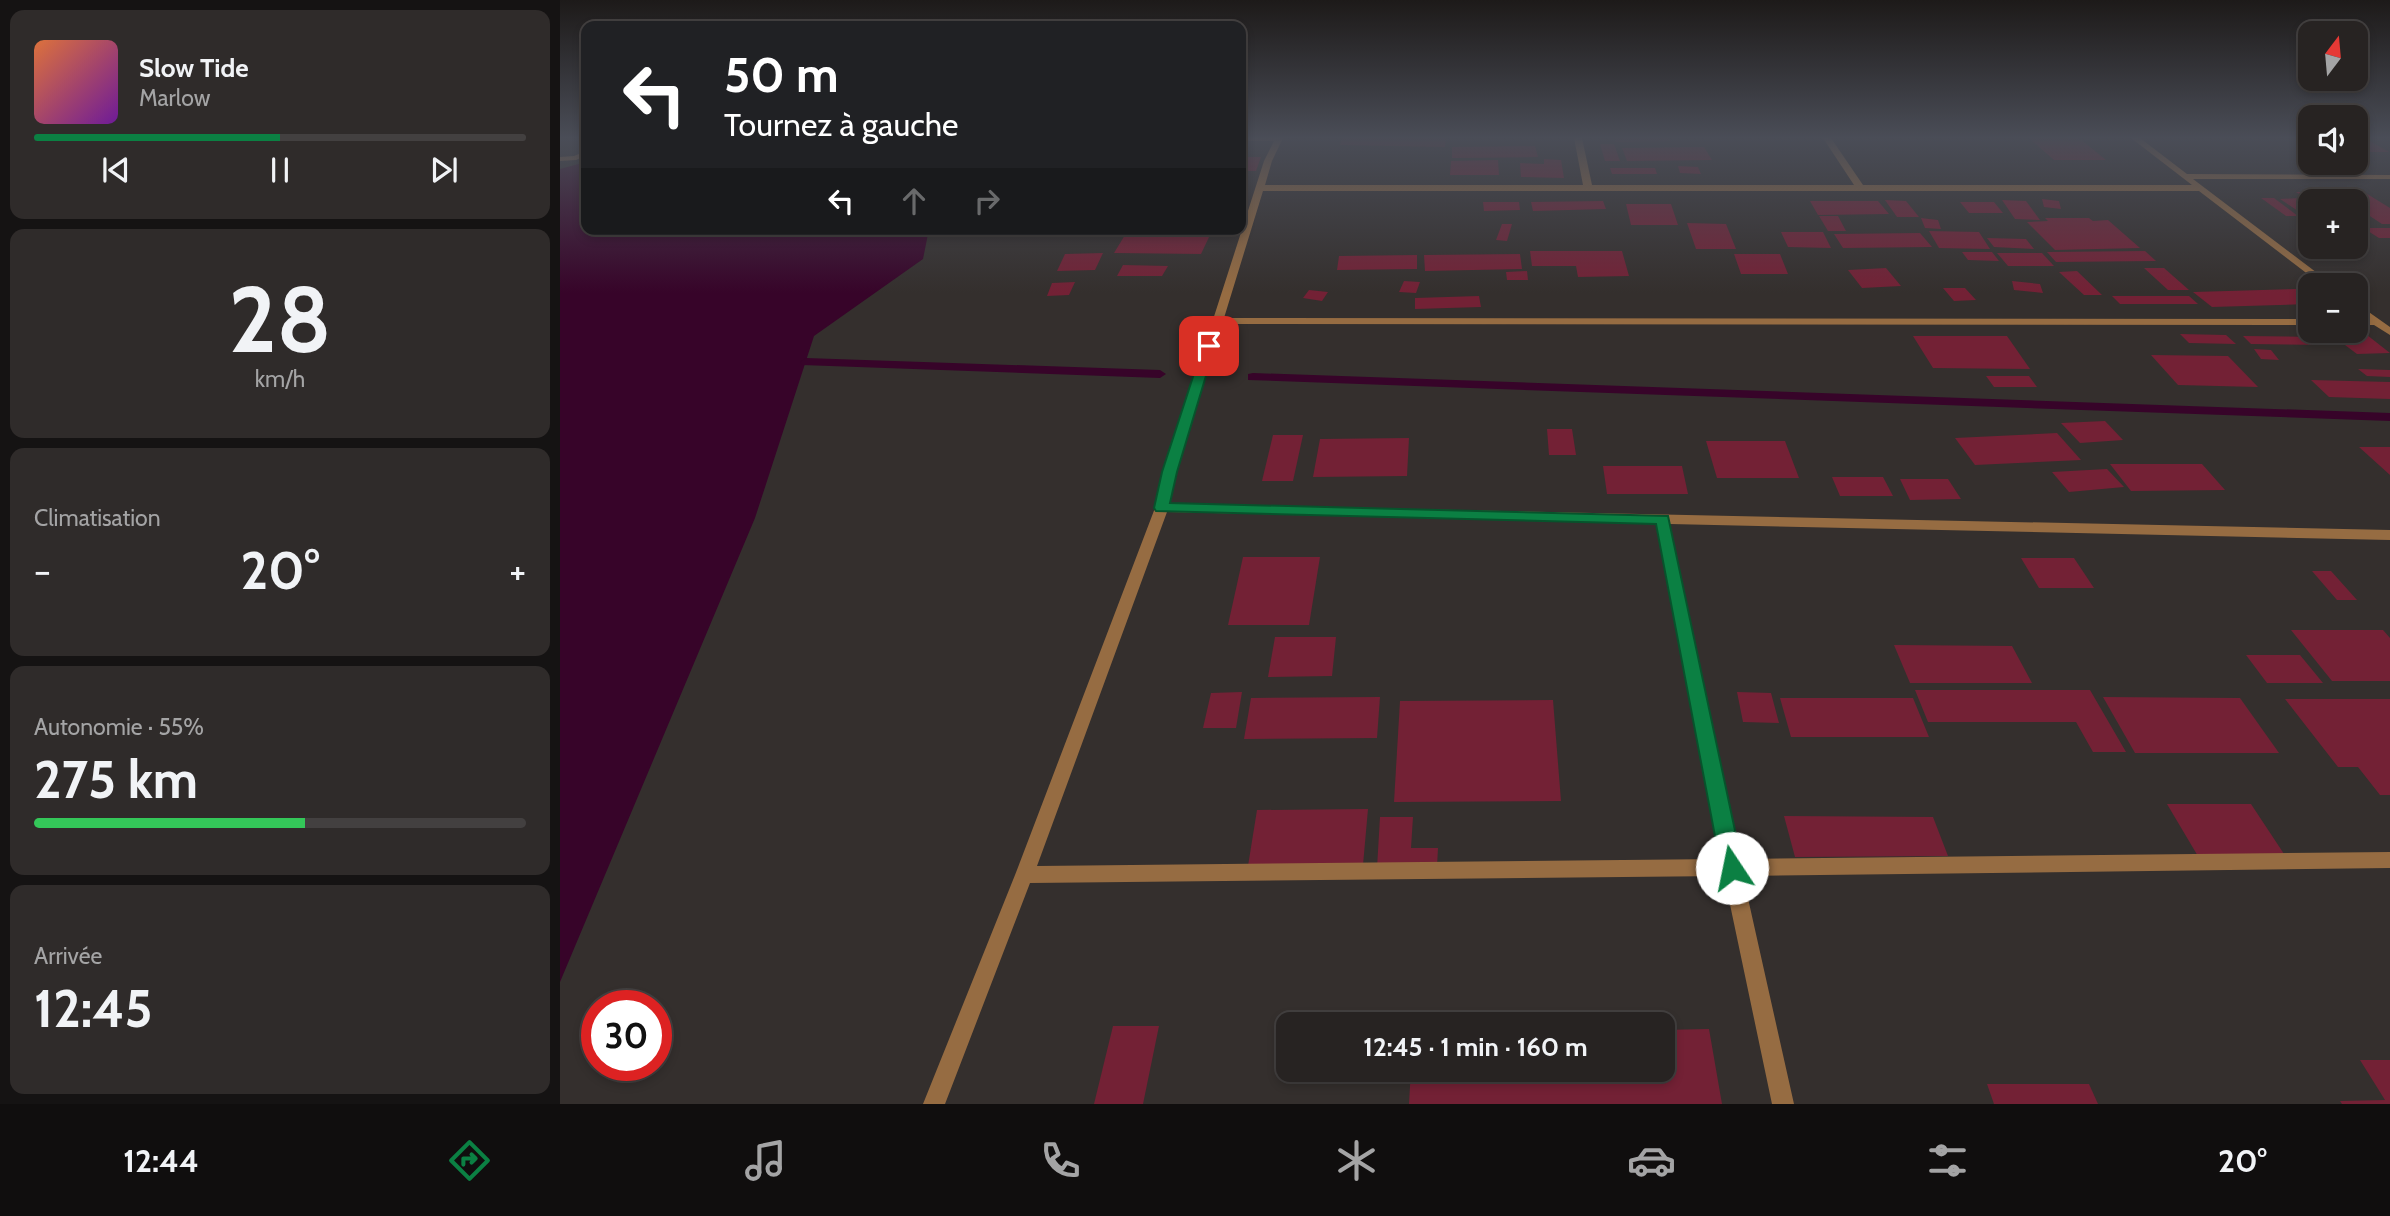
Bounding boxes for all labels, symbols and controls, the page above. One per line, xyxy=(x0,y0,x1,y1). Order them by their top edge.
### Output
north arrow xyxy=(2298,21,2368,91)
map controls xyxy=(2298,21,2368,343)
text: 50 m xyxy=(724,45,839,104)
icon: left xyxy=(609,49,700,140)
text: Slow Tide xyxy=(139,52,249,84)
text: Marlow xyxy=(139,84,210,112)
text: Tournez à gauche xyxy=(724,105,958,144)
button: sound xyxy=(2298,105,2368,175)
icon: previous xyxy=(97,151,135,189)
icon: pause xyxy=(261,151,299,189)
icon: next xyxy=(425,151,463,189)
icon: left xyxy=(822,182,860,220)
icon: ahead xyxy=(895,182,933,220)
icon: right xyxy=(968,182,1006,220)
button: + xyxy=(2298,189,2368,259)
text: 28 xyxy=(228,264,332,375)
button: − xyxy=(2298,273,2368,343)
pin xyxy=(1179,316,1239,376)
icon: arrive xyxy=(1190,327,1228,365)
text: km/h xyxy=(255,365,305,393)
text: Climatisation xyxy=(34,504,161,532)
text: 20° xyxy=(240,539,320,602)
text: − xyxy=(34,547,51,594)
text: + xyxy=(509,547,526,594)
text: Autonomie · 55% xyxy=(34,713,204,741)
text: 275 km xyxy=(34,748,198,811)
position arrow xyxy=(1695,831,1769,905)
text: Arrivée xyxy=(34,942,102,970)
text: 12:45 xyxy=(34,977,152,1040)
speed limit sign: 30 xyxy=(581,990,672,1081)
text: 12:45 · 1 min · 160 m xyxy=(1363,1031,1588,1063)
icon: directions xyxy=(445,1136,494,1185)
icon: music xyxy=(741,1136,790,1185)
icon: phone xyxy=(1036,1136,1085,1185)
icon: climate xyxy=(1332,1136,1381,1185)
icon: car xyxy=(1627,1136,1676,1185)
icon: filters xyxy=(1923,1136,1972,1185)
text: 12:44 xyxy=(123,1141,199,1180)
text: 20° xyxy=(2218,1141,2267,1180)

